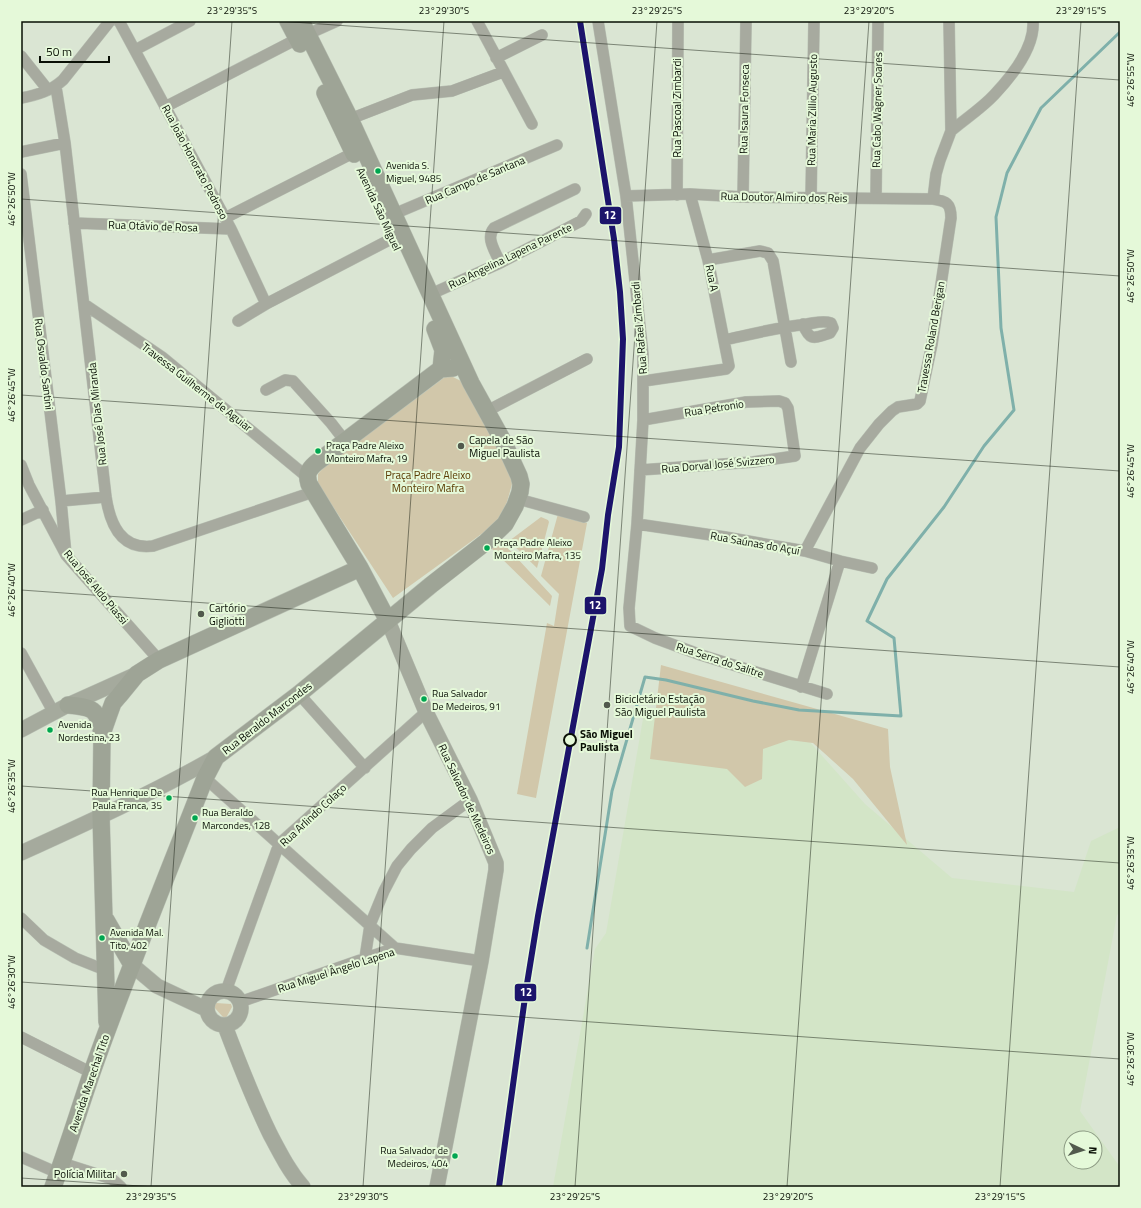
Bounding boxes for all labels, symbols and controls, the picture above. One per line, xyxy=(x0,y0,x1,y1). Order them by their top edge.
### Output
text: 23°29'35"S xyxy=(207,3,257,18)
text: 23°29'30"S xyxy=(419,3,469,18)
text: 23°29'25"S xyxy=(632,3,682,18)
text: 23°29'20"S xyxy=(844,3,894,18)
text: 23°29'15"S xyxy=(1056,3,1106,18)
scale bar xyxy=(40,38,109,64)
text: 50 m xyxy=(46,42,72,61)
street label: Rua Cabo Wagner Soares xyxy=(868,52,886,168)
text: 46°26'55"W xyxy=(1123,53,1138,107)
street label: Rua Maria Zillio Augusto xyxy=(803,54,821,166)
street label: Rua Pascoal Zimbardi xyxy=(669,58,685,158)
street label: Rua Isaura Fonseca xyxy=(735,64,753,154)
street label: Rua João Honorato Pedroso xyxy=(158,102,232,222)
street label: Rua Campo de Santana xyxy=(423,152,528,208)
place label: Avenida S. Miguel, 9485 xyxy=(386,158,442,186)
street label: Avenida São Miguel xyxy=(353,165,405,253)
marker: Avenida S. Miguel, 9485 xyxy=(373,166,383,176)
text: 46°26'50"W xyxy=(4,172,19,226)
street label: Rua Doutor Almiro dos Reis xyxy=(721,188,847,206)
line badge: 12 xyxy=(599,206,622,225)
text: 12 xyxy=(604,207,616,223)
street label: Rua Otávio de Rosa xyxy=(108,216,199,236)
street label: Rua Angelina Lapena Parente xyxy=(446,219,575,293)
text: 46°26'50"W xyxy=(1123,249,1138,303)
street label: Rua A xyxy=(702,263,723,293)
street label: Travessa Roland Berigan xyxy=(913,280,949,394)
street label: Rua Rafael Zimbardi xyxy=(627,281,651,375)
street label: Rua Osvaldo Santini xyxy=(30,317,58,411)
street label: Travessa Guilherme de Aguiar xyxy=(138,339,256,435)
street label: Rua José Dias Miranda xyxy=(84,361,110,466)
text: 46°26'45"W xyxy=(4,368,19,422)
street label: Rua Petronio xyxy=(683,395,745,421)
place label: Capela de São Miguel Paulista xyxy=(469,432,540,461)
place label: Praça Padre Aleixo Monteiro Mafra, 19 xyxy=(326,438,408,466)
marker: Capela de São Miguel Paulista xyxy=(456,441,466,451)
text: 46°26'45"W xyxy=(1123,444,1138,498)
marker: Praça Padre Aleixo Monteiro Mafra, 19 xyxy=(313,446,323,456)
street label: Rua Dorval José Svizzero xyxy=(661,451,775,477)
park label: Praça Padre Aleixo Monteiro Mafra xyxy=(385,467,471,496)
street label: Rua Saúnas do Açuí xyxy=(709,527,802,559)
place label: Praça Padre Aleixo Monteiro Mafra, 135 xyxy=(494,535,581,563)
marker: Praça Padre Aleixo Monteiro Mafra, 135 xyxy=(482,543,492,553)
street label: Rua José Aldo Piassi xyxy=(60,546,132,628)
text: 46°26'40"W xyxy=(4,563,19,617)
line badge: 12 xyxy=(584,596,607,615)
text: 12 xyxy=(589,597,601,613)
place label: Cartório Gigliotti xyxy=(209,600,246,629)
marker: Cartório Gigliotti xyxy=(196,609,206,619)
street label: Rua Serra do Salitre xyxy=(674,638,766,682)
text: 46°26'40"W xyxy=(1123,640,1138,694)
street label: Rua Beraldo Marcondes xyxy=(219,678,315,758)
place label: Rua Salvador De Medeiros, 91 xyxy=(432,686,501,714)
place label: Bicicletário Estação São Miguel Paulista xyxy=(615,691,706,720)
marker: Rua Salvador De Medeiros, 91 xyxy=(419,694,429,704)
marker: Bicicletário Estação São Miguel Paulista xyxy=(602,700,612,710)
place label: Avenida Nordestina, 23 xyxy=(58,717,120,745)
marker: Avenida Nordestina, 23 xyxy=(45,725,55,735)
place label: São Miguel Paulista xyxy=(580,726,633,755)
marker: São Miguel Paulista xyxy=(563,733,577,747)
street label: Rua Salvador de Medeiros xyxy=(434,741,500,857)
text: 46°26'35"W xyxy=(4,759,19,813)
street label: Rua Arlindo Colaço xyxy=(276,780,350,850)
place label: Rua Henrique De Paula Franca, 35 xyxy=(91,785,162,813)
marker: Rua Henrique De Paula Franca, 35 xyxy=(164,793,174,803)
place label: Rua Beraldo Marcondes, 128 xyxy=(202,805,270,833)
marker: Rua Beraldo Marcondes, 128 xyxy=(190,813,200,823)
text: 46°26'35"W xyxy=(1123,836,1138,890)
place label: Avenida Mal. Tito, 402 xyxy=(110,925,164,953)
marker: Avenida Mal. Tito, 402 xyxy=(97,933,107,943)
street label: Rua Miguel Ângelo Lapena xyxy=(275,943,397,996)
text: 46°26'30"W xyxy=(4,955,19,1009)
line badge: 12 xyxy=(514,983,537,1002)
text: 12 xyxy=(520,984,532,1000)
street label: Avenida Marechal Tito xyxy=(65,1032,113,1134)
text: 46°26'30"W xyxy=(1123,1032,1138,1086)
north arrow xyxy=(1063,1130,1103,1170)
place label: Rua Salvador de Medeiros, 404 xyxy=(380,1143,448,1171)
text: N xyxy=(1085,1146,1101,1155)
marker: Rua Salvador de Medeiros, 404 xyxy=(450,1151,460,1161)
place label: Polícia Militar xyxy=(54,1166,116,1182)
marker: Polícia Militar xyxy=(119,1169,129,1179)
text: 23°29'35"S xyxy=(126,1189,176,1204)
text: 23°29'30"S xyxy=(338,1189,388,1204)
text: 23°29'25"S xyxy=(550,1189,600,1204)
text: 23°29'20"S xyxy=(763,1189,813,1204)
text: 23°29'15"S xyxy=(975,1189,1025,1204)

